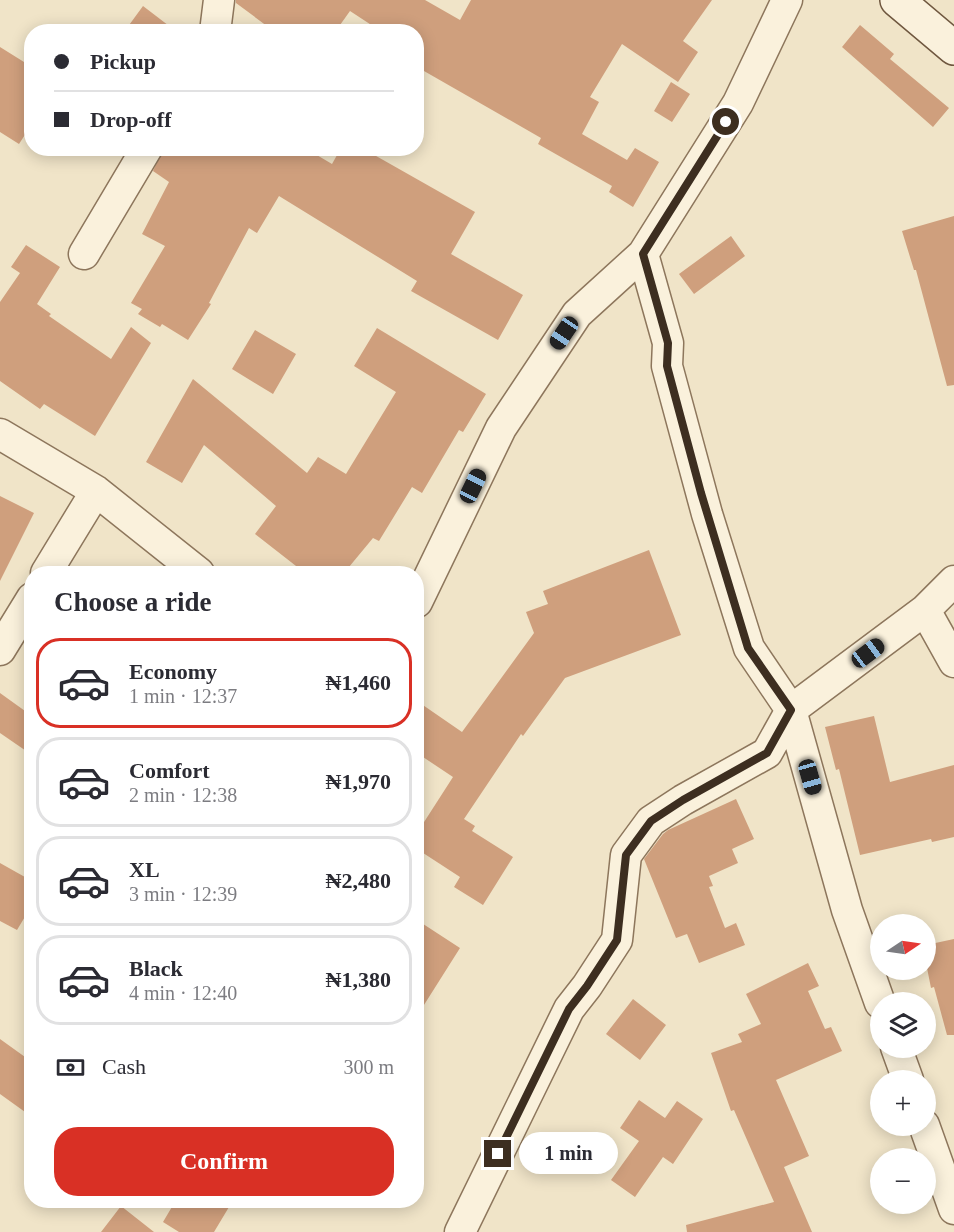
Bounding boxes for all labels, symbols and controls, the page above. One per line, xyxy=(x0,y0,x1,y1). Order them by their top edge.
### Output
text: Pickup xyxy=(90,49,156,74)
text: Drop-off xyxy=(90,107,171,132)
route start xyxy=(712,108,739,135)
car xyxy=(546,313,582,353)
car xyxy=(457,466,489,506)
text: Choose a ride xyxy=(54,587,212,617)
car xyxy=(848,635,888,671)
icon: car xyxy=(57,656,111,710)
text: Economy xyxy=(129,659,217,684)
text: ₦1,460 xyxy=(326,670,391,695)
text: 1 min · 12:37 xyxy=(129,685,237,707)
icon: car xyxy=(57,755,111,809)
car xyxy=(796,757,824,797)
text: Comfort xyxy=(129,758,210,783)
text: ₦1,970 xyxy=(326,769,391,794)
text: 2 min · 12:38 xyxy=(129,784,237,806)
icon: car xyxy=(57,854,111,908)
text: XL xyxy=(129,857,160,882)
text: ₦2,480 xyxy=(326,868,391,893)
text: 3 min · 12:39 xyxy=(129,883,237,905)
north arrow xyxy=(870,914,936,980)
map controls xyxy=(870,914,936,1214)
icon: car xyxy=(57,953,111,1007)
text: Black xyxy=(129,956,183,981)
text: ₦1,380 xyxy=(326,967,391,992)
text: 4 min · 12:40 xyxy=(129,982,237,1004)
button: layers xyxy=(870,992,936,1058)
icon: cash xyxy=(54,1051,87,1084)
text: Cash xyxy=(102,1054,146,1079)
text: 300 m xyxy=(343,1056,394,1078)
button: + xyxy=(870,1070,936,1136)
button: Confirm xyxy=(54,1127,394,1196)
callout: 1 min xyxy=(519,1133,618,1175)
route end xyxy=(484,1140,511,1167)
text: 1 min xyxy=(544,1142,593,1164)
button: − xyxy=(870,1148,936,1214)

